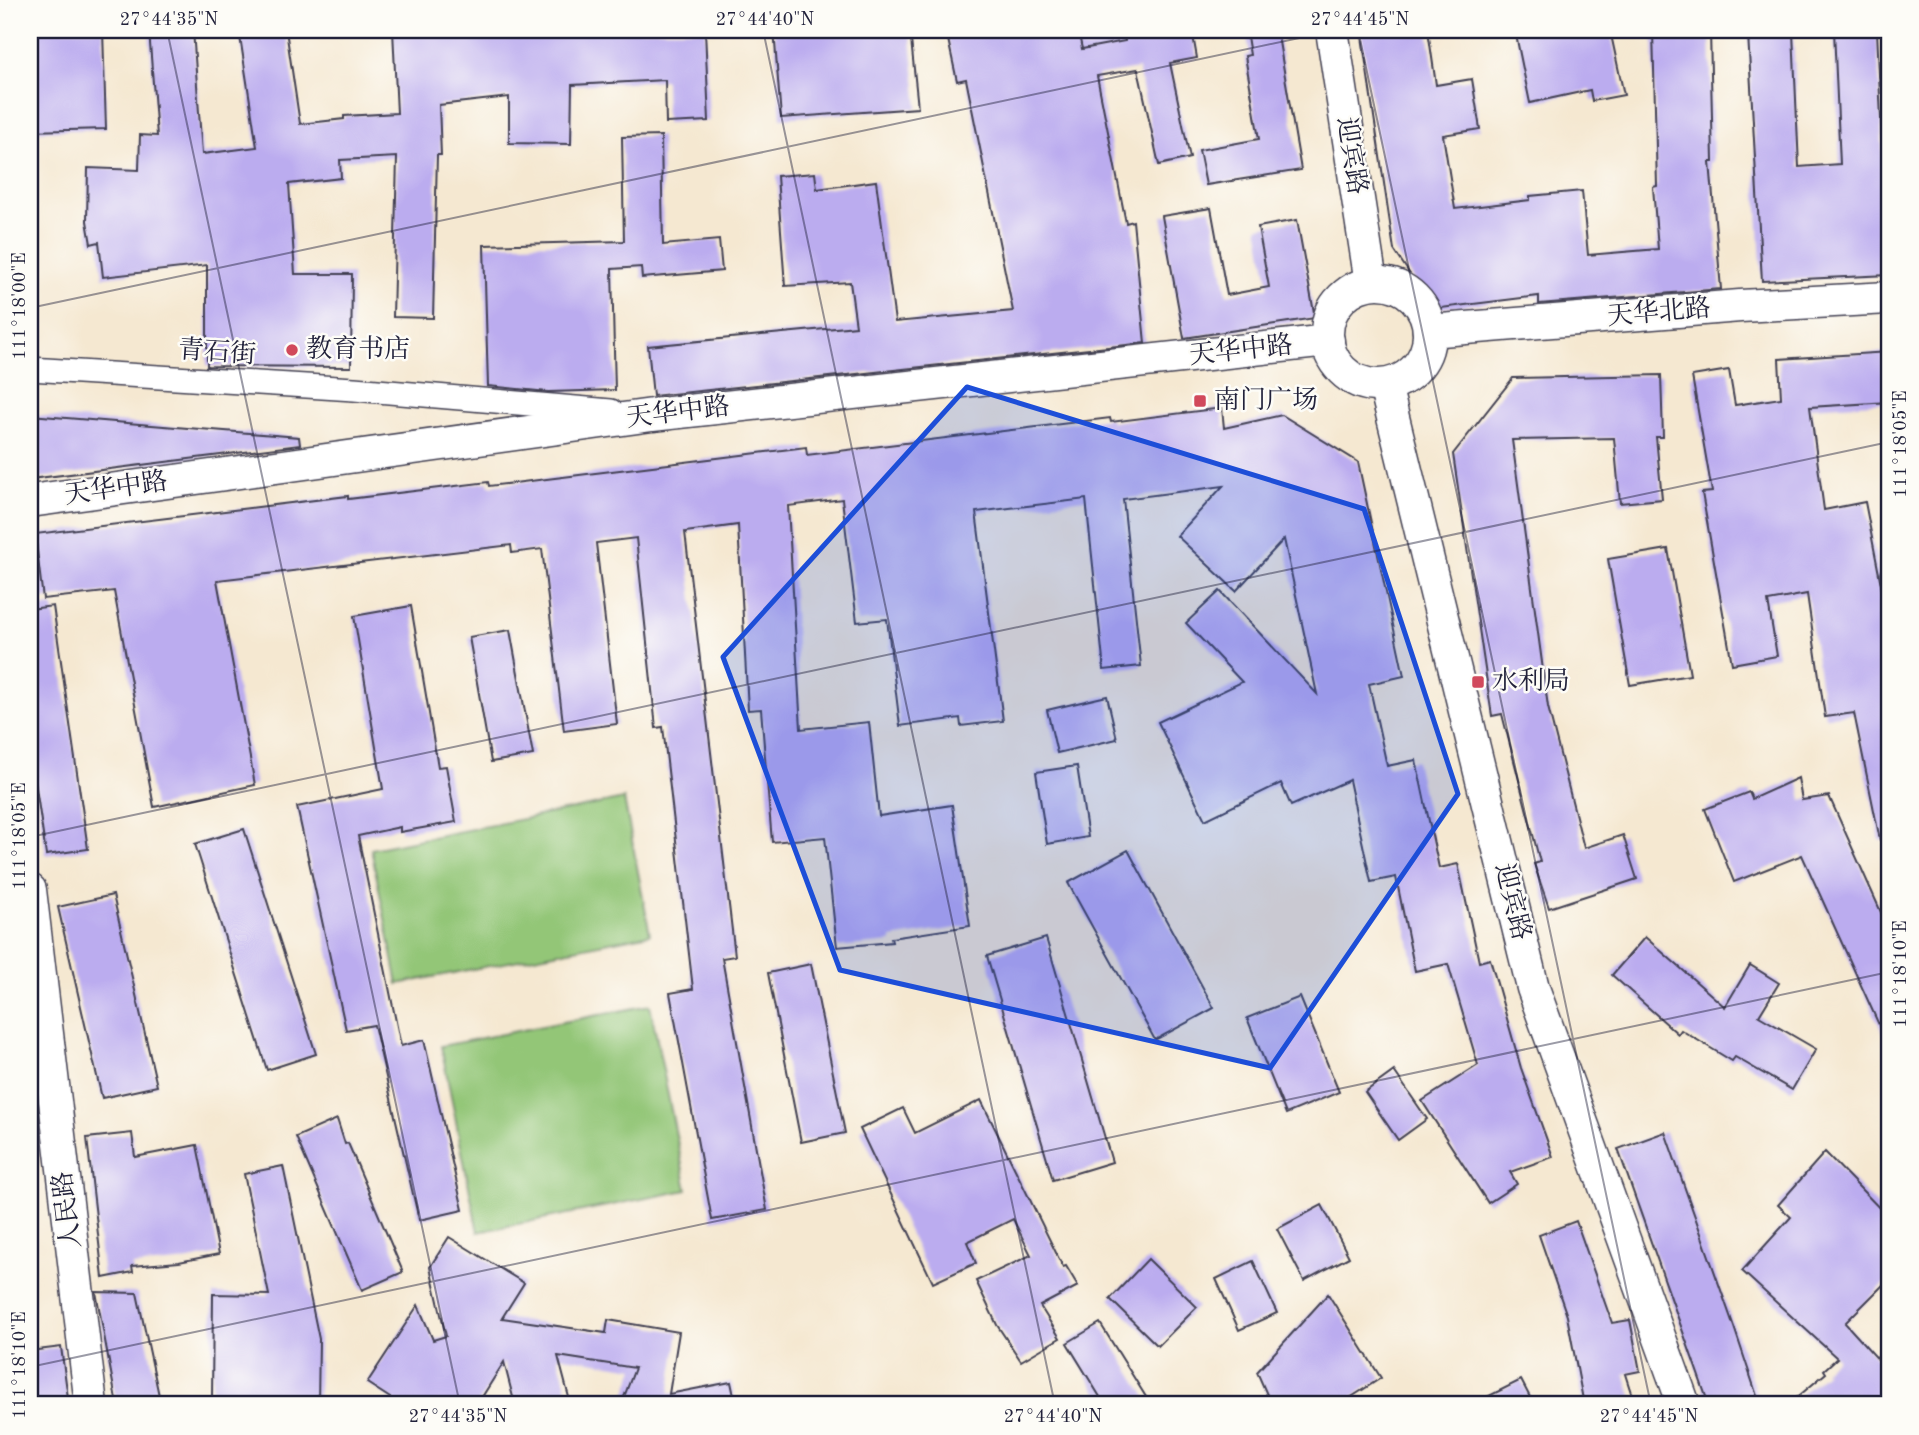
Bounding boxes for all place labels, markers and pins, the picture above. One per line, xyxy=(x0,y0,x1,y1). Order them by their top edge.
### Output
place label: 教育书店 xyxy=(306,334,410,363)
marker: 教育书店 xyxy=(284,342,300,358)
place label: 南门广场 xyxy=(1214,386,1318,414)
marker: 南门广场 xyxy=(1192,393,1208,409)
place label: 水利局 xyxy=(1492,667,1570,695)
marker: 水利局 xyxy=(1470,674,1486,690)

